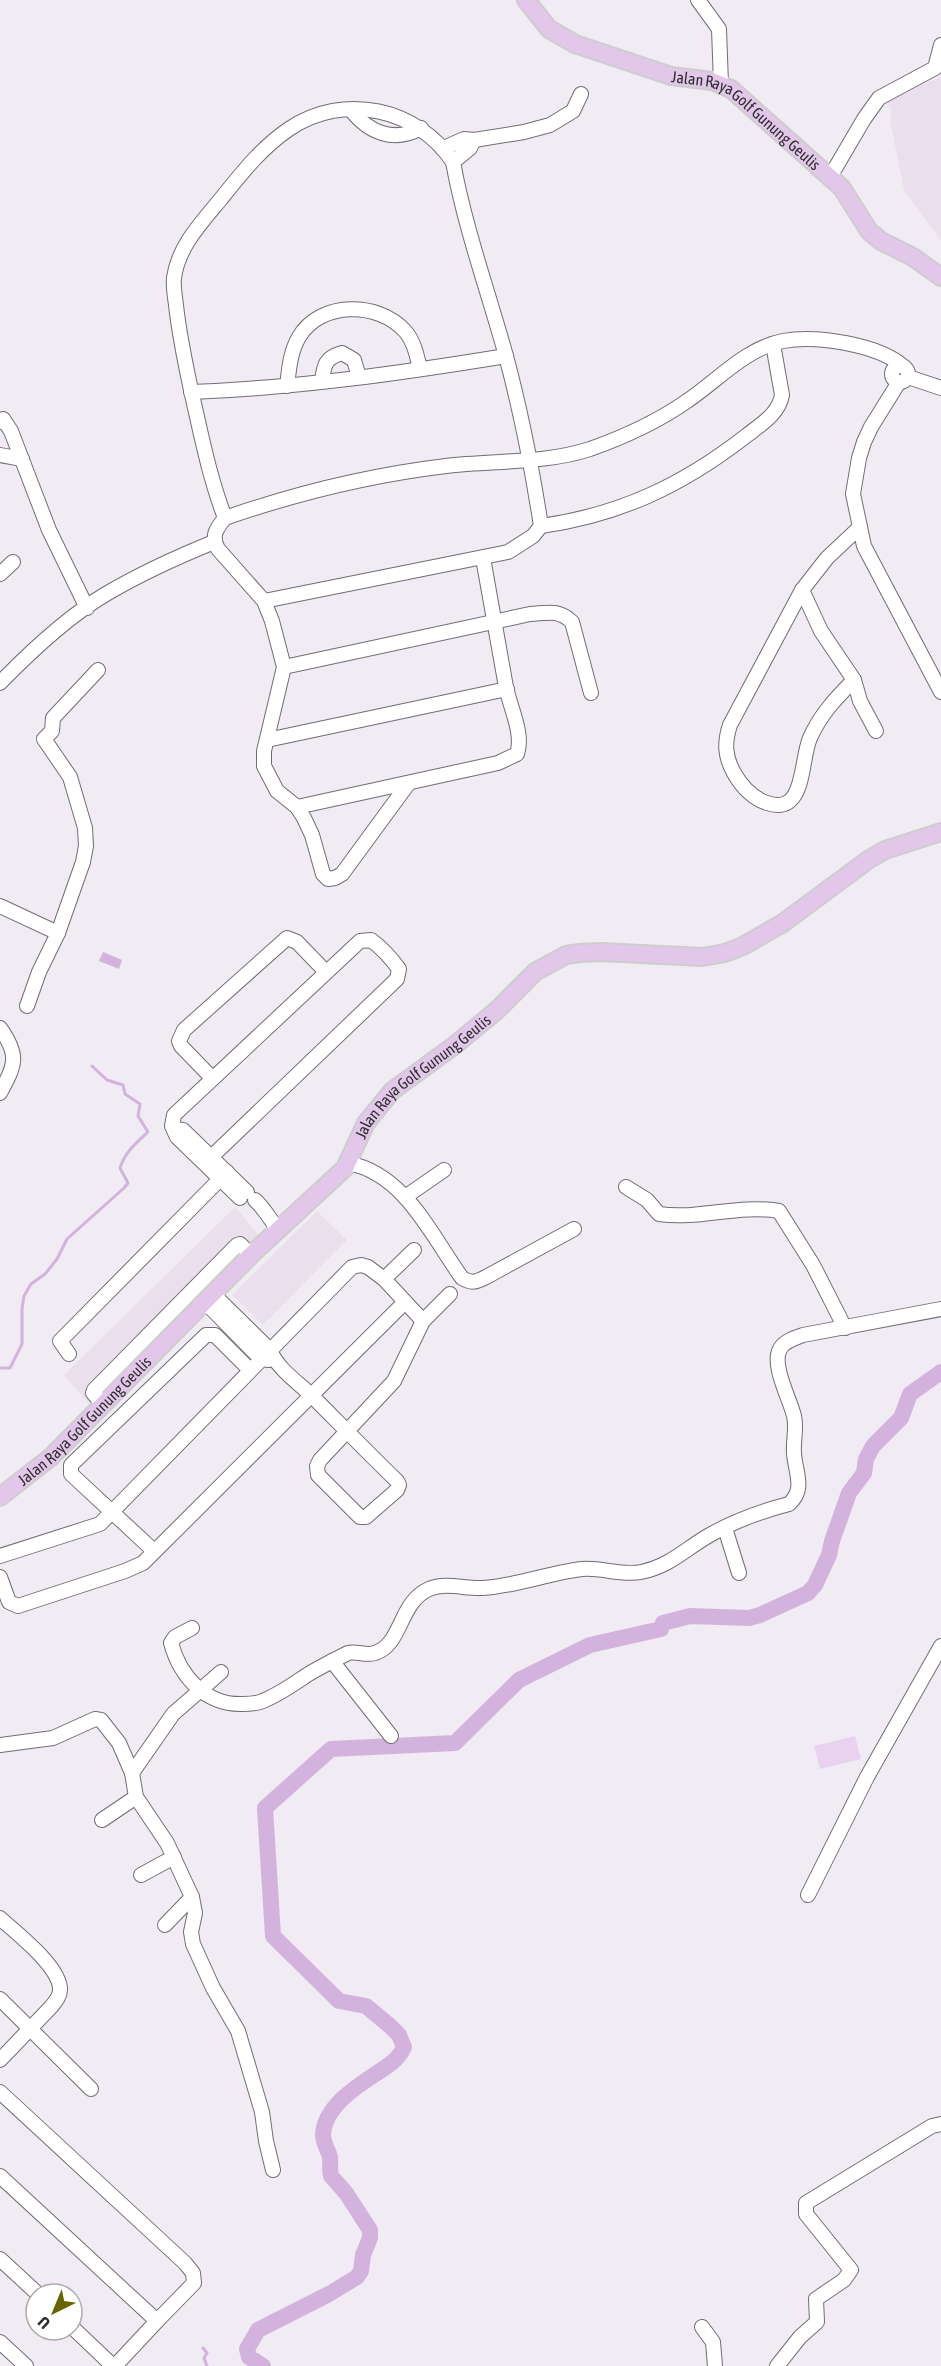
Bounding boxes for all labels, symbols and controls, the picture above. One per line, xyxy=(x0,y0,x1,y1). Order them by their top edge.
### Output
street label: Jalan Raya Golf Gunung Geulis xyxy=(671,67,825,174)
street label: Jalan Raya Golf Gunung Geulis xyxy=(351,1010,494,1141)
street label: Jalan Raya Golf Gunung Geulis xyxy=(14,1352,155,1489)
north arrow xyxy=(24,2282,84,2342)
text: U xyxy=(34,2313,53,2333)

